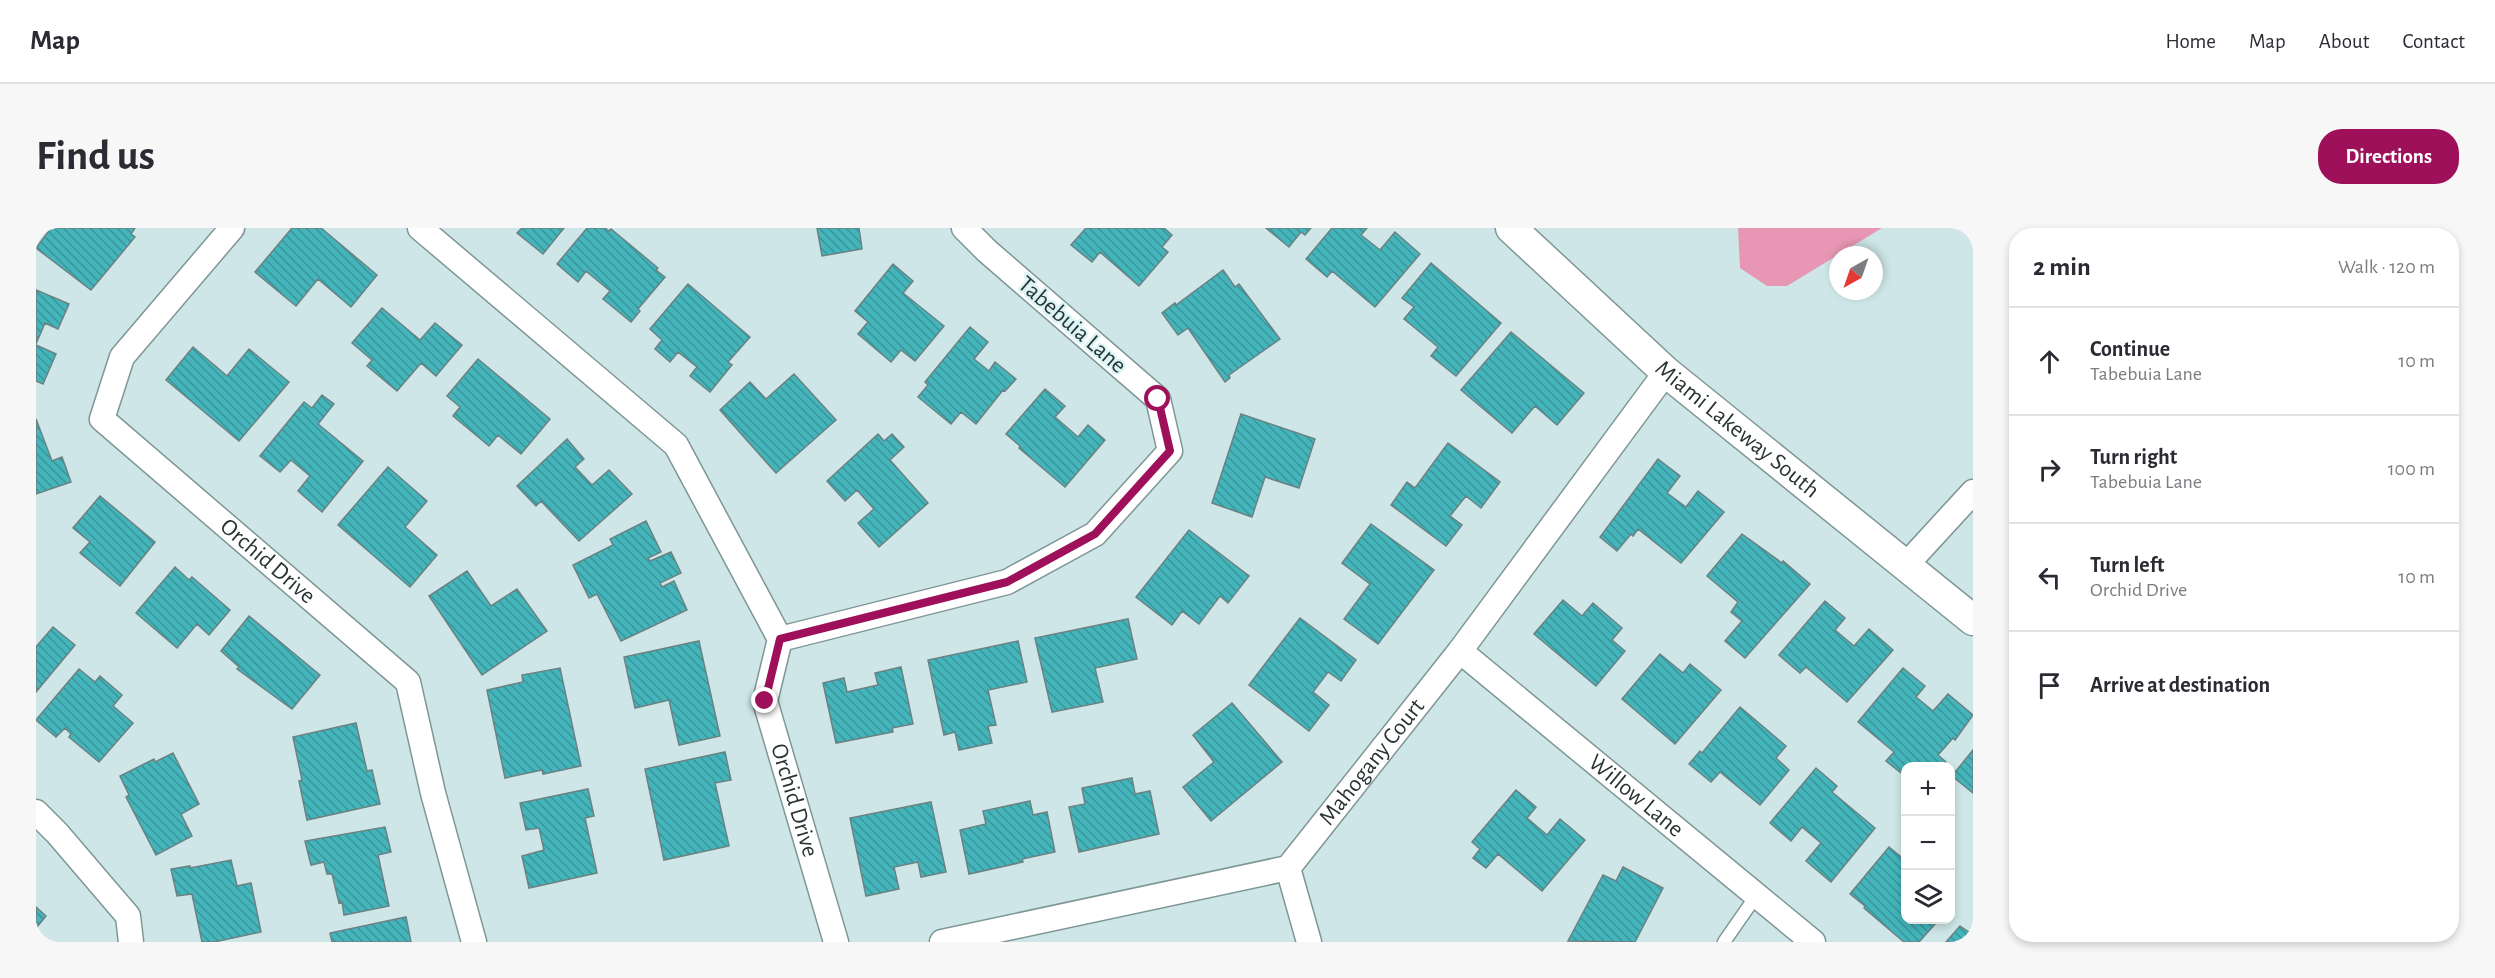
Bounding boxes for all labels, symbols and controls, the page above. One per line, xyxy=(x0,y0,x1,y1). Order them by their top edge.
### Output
text: Map xyxy=(30,27,80,55)
text: Home xyxy=(2165,31,2216,52)
text: Map xyxy=(2249,31,2286,52)
text: About xyxy=(2319,31,2369,52)
text: Contact xyxy=(2402,31,2465,52)
button: Directions xyxy=(2318,129,2459,184)
text: Find us xyxy=(36,135,155,177)
north arrow xyxy=(1829,246,1883,300)
text: 2 min xyxy=(2033,254,2091,280)
text: Walk · 120 m xyxy=(2338,257,2435,277)
street label: Tabebuia Lane xyxy=(1013,272,1131,378)
text: Continue xyxy=(2090,338,2170,360)
icon: ahead xyxy=(2033,345,2066,378)
text: 10 m xyxy=(2398,351,2435,371)
street label: Miami Lakeway South xyxy=(1650,356,1824,503)
text: Tabebuia Lane xyxy=(2090,364,2202,384)
route start xyxy=(1144,385,1170,411)
text: Turn right xyxy=(2090,446,2177,468)
icon: right xyxy=(2033,453,2066,486)
text: 100 m xyxy=(2388,459,2435,479)
text: Tabebuia Lane xyxy=(2090,472,2202,492)
street label: Orchid Drive xyxy=(215,514,320,609)
text: Turn left xyxy=(2090,554,2164,576)
icon: left xyxy=(2033,561,2066,594)
text: 10 m xyxy=(2398,567,2435,587)
text: Orchid Drive xyxy=(2090,580,2187,600)
icon: arrive xyxy=(2033,669,2066,702)
text: Arrive at destination xyxy=(2090,674,2270,696)
route end xyxy=(751,687,777,713)
street label: Mahogany Court xyxy=(1315,694,1429,830)
street label: Orchid Drive xyxy=(766,741,822,860)
street label: Willow Lane xyxy=(1584,750,1688,842)
map controls xyxy=(1901,762,1955,924)
button: + xyxy=(1901,762,1955,816)
button: − xyxy=(1901,816,1955,870)
button: layers xyxy=(1901,870,1955,924)

